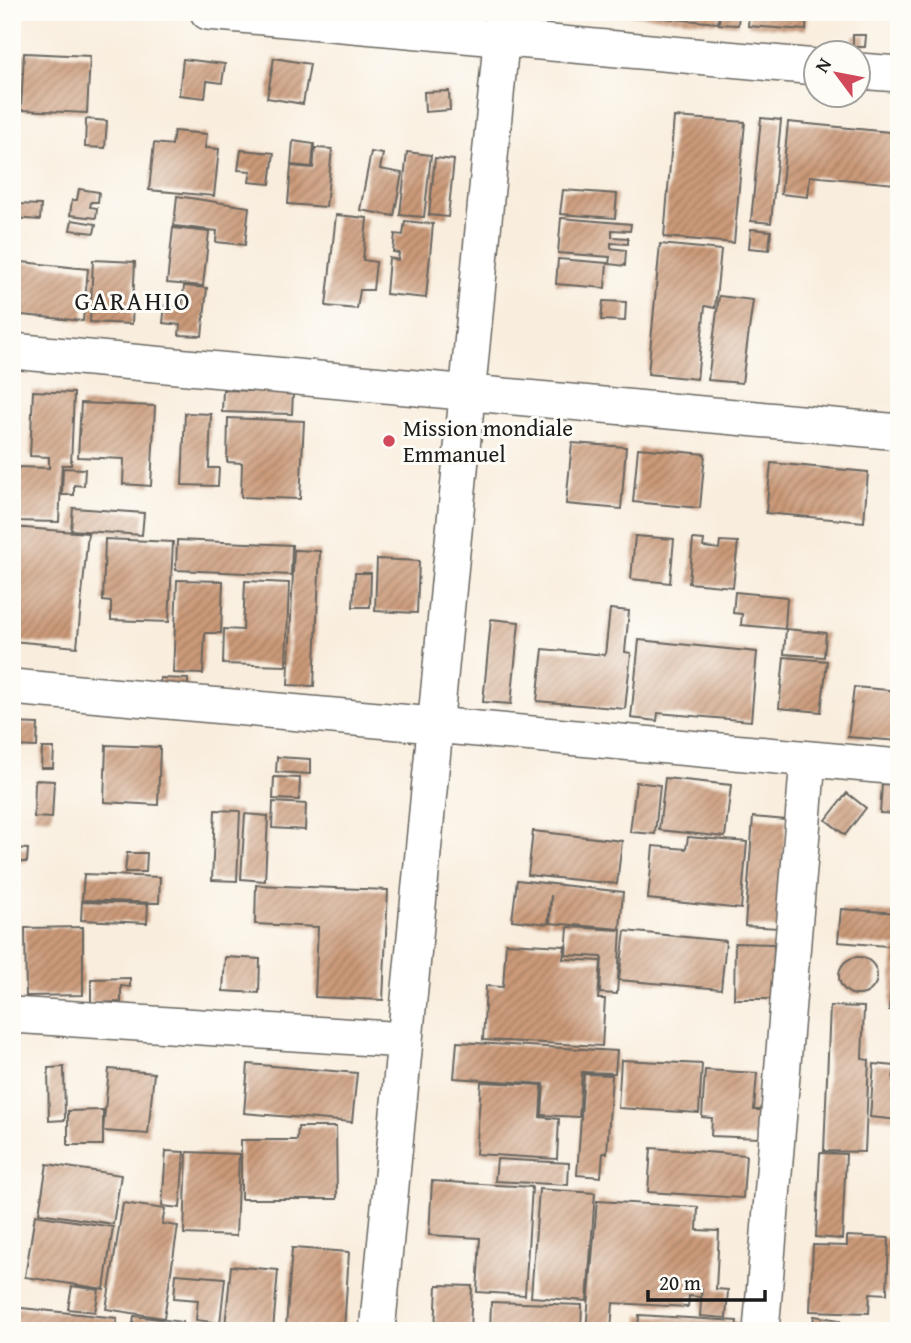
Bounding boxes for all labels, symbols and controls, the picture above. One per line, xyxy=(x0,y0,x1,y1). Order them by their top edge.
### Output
north arrow xyxy=(802,38,872,108)
text: N xyxy=(807,52,838,78)
district label: GARAHIO xyxy=(75,281,191,320)
place label: Mission mondiale Emmanuel xyxy=(403,411,573,470)
marker: Mission mondiale Emmanuel xyxy=(381,433,397,449)
scale bar xyxy=(648,1259,766,1303)
text: 20 m xyxy=(659,1267,701,1298)

